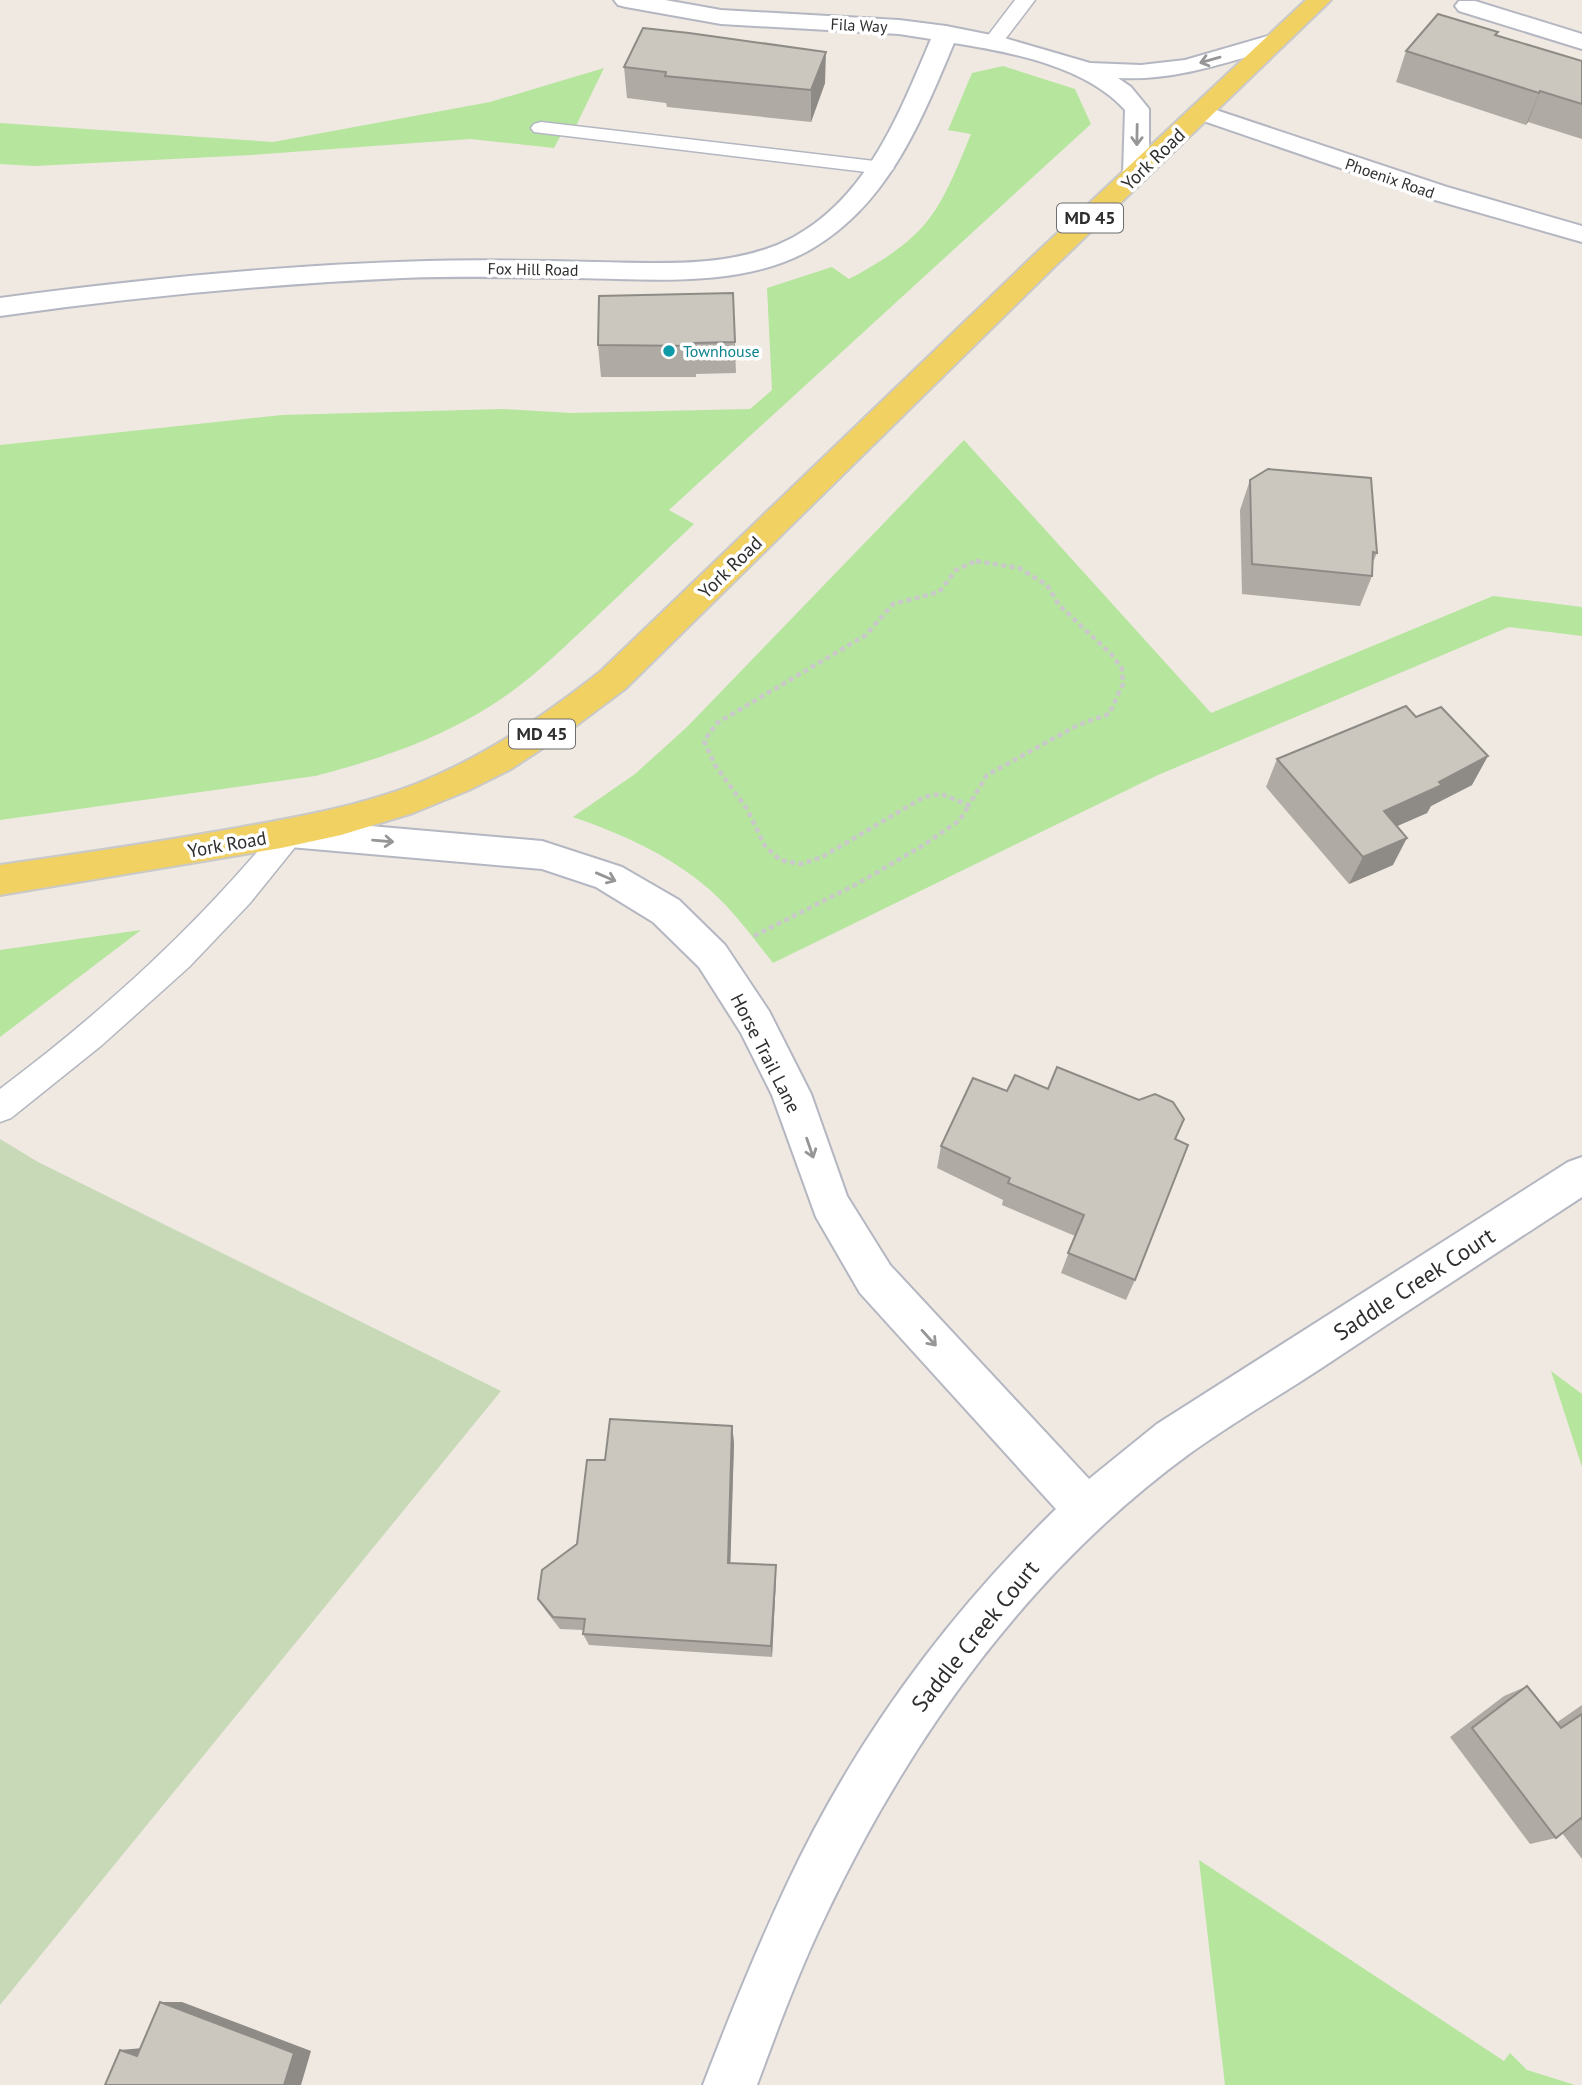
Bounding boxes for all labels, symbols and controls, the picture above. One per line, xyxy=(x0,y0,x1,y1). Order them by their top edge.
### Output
street label: Fila Way xyxy=(830,14,889,37)
one-way arrow xyxy=(1199,55,1221,68)
street label: York Road xyxy=(1116,123,1190,195)
one-way arrow xyxy=(1130,123,1144,146)
street label: Phoenix Road xyxy=(1343,153,1437,203)
road number: MD 45 xyxy=(1057,204,1123,232)
street label: Fox Hill Road xyxy=(487,258,579,280)
place label: Townhouse xyxy=(683,341,760,361)
marker: Townhouse xyxy=(661,343,677,359)
street label: York Road xyxy=(693,531,767,603)
road number: MD 45 xyxy=(509,720,575,748)
street label: York Road xyxy=(186,825,268,863)
one-way arrow xyxy=(371,835,393,848)
one-way arrow xyxy=(594,872,616,885)
street label: Horse Trail Lane xyxy=(726,989,806,1117)
one-way arrow xyxy=(805,1136,817,1158)
street label: Saddle Creek Court xyxy=(1328,1221,1500,1347)
one-way arrow xyxy=(921,1329,937,1347)
street label: Saddle Creek Court xyxy=(905,1554,1045,1717)

